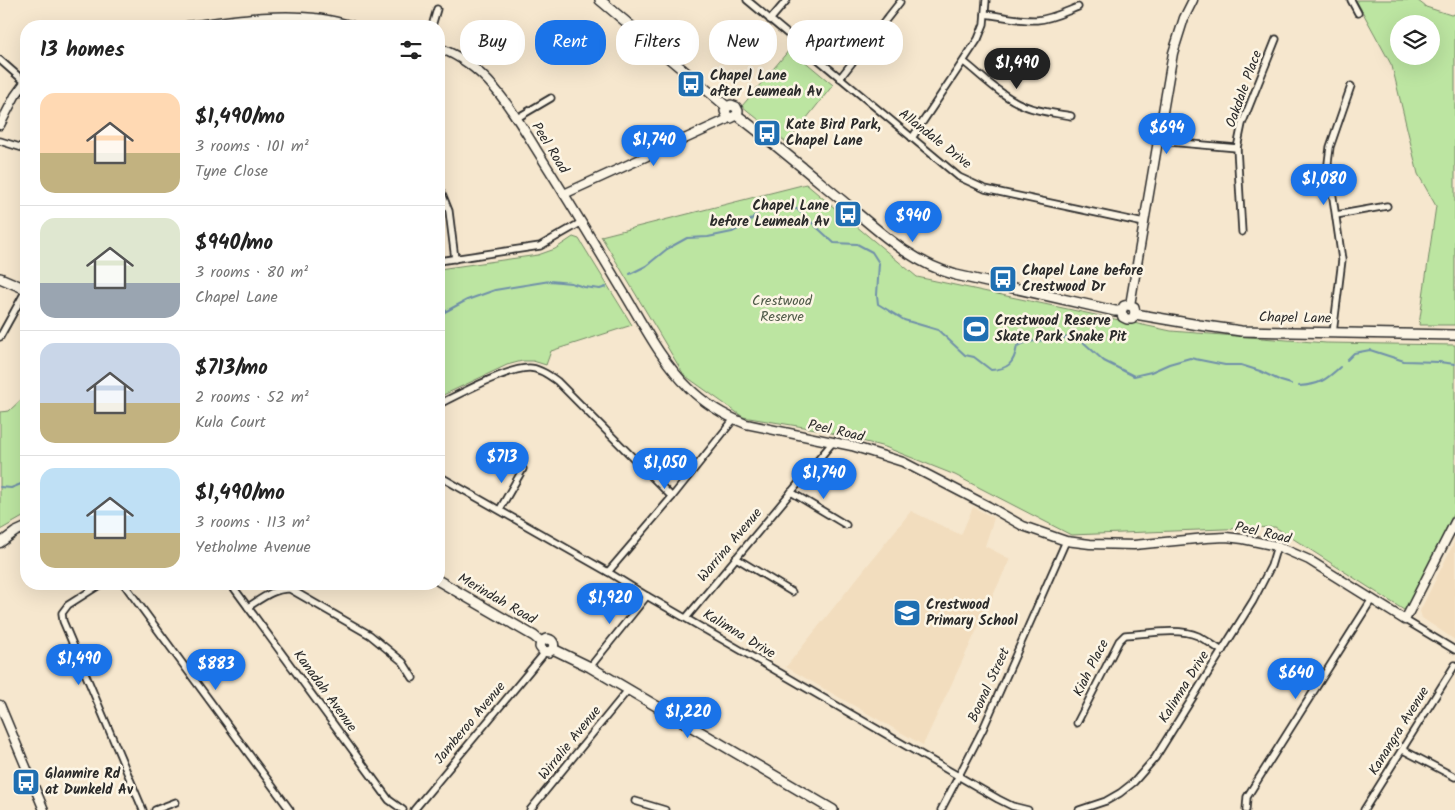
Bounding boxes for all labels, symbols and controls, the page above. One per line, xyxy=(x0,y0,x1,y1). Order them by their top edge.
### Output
map controls xyxy=(1390,15,1440,65)
button: layers xyxy=(1390,15,1440,65)
chip: Buy xyxy=(460,20,525,65)
chip: Rent xyxy=(535,20,606,65)
chip: Filters xyxy=(616,20,699,65)
chip: New xyxy=(709,20,777,65)
chip: Apartment xyxy=(787,20,903,65)
text: 13 homes xyxy=(40,34,125,67)
icon: filters xyxy=(397,36,425,64)
street label: Oakdale Place xyxy=(1220,47,1268,131)
pin: $1,490 xyxy=(976,48,1058,90)
text: $1,490 xyxy=(995,51,1039,76)
place label: Chapel Lane after Leumeah Av xyxy=(710,65,823,103)
bus stop icon: Chapel Lane after Leumeah Av xyxy=(676,69,706,99)
text: $1,490/mo xyxy=(195,101,285,134)
street label: Allandale Drive xyxy=(894,103,977,175)
pin: $694 xyxy=(1137,112,1197,155)
icon: home xyxy=(80,113,140,173)
place label: Kate Bird Park, Chapel Lane xyxy=(786,114,881,152)
text: $694 xyxy=(1150,116,1184,141)
street label: Peel Road xyxy=(525,118,575,179)
bus stop icon: Kate Bird Park, Chapel Lane xyxy=(752,118,782,148)
pin: $1,740 xyxy=(613,124,695,167)
text: $1,740 xyxy=(633,128,675,153)
text: 3 rooms · 101 m² xyxy=(195,134,309,159)
text: Tyne Close xyxy=(195,159,268,184)
pin: $1,080 xyxy=(1283,164,1365,206)
text: $1,080 xyxy=(1302,167,1346,192)
place label: Chapel Lane before Leumeah Av xyxy=(710,195,830,233)
bus stop icon: Chapel Lane before Leumeah Av xyxy=(833,199,863,229)
pin: $940 xyxy=(883,200,943,243)
text: $940 xyxy=(896,204,930,229)
text: $940/mo xyxy=(195,227,273,260)
icon: home xyxy=(80,238,140,298)
text: 3 rooms · 80 m² xyxy=(195,260,308,285)
place label: Chapel Lane before Crestwood Dr xyxy=(1022,260,1143,298)
bus stop icon: Chapel Lane before Crestwood Dr xyxy=(988,264,1018,294)
text: Chapel Lane xyxy=(195,285,278,310)
park label: Crestwood Reserve xyxy=(752,290,813,328)
street label: Chapel Lane xyxy=(1259,306,1332,330)
place label: Crestwood Reserve Skate Park Snake Pit xyxy=(995,310,1128,348)
sports icon: Crestwood Reserve Skate Park Snake Pit xyxy=(961,314,991,344)
text: $713/mo xyxy=(195,352,268,385)
icon: home xyxy=(80,363,140,423)
text: 2 rooms · 52 m² xyxy=(195,385,309,410)
text: Kula Court xyxy=(195,410,266,435)
street label: Peel Road xyxy=(806,414,867,448)
pin: $713 xyxy=(472,442,532,484)
text: $713 xyxy=(487,445,517,470)
pin: $1,050 xyxy=(624,448,706,490)
text: $1,050 xyxy=(643,451,687,476)
pin: $1,740 xyxy=(783,458,865,500)
text: $1,740 xyxy=(803,461,845,486)
text: $1,490/mo xyxy=(195,477,285,510)
icon: home xyxy=(80,488,140,548)
street label: Warrina Avenue xyxy=(692,503,768,587)
text: 3 rooms · 113 m² xyxy=(195,510,310,535)
street label: Peel Road xyxy=(1233,516,1294,550)
text: Yetholme Avenue xyxy=(195,535,311,560)
street label: Merindah Road xyxy=(454,568,541,631)
pin: $1,920 xyxy=(569,582,651,625)
text: $1,920 xyxy=(588,586,632,611)
place label: Crestwood Primary School xyxy=(926,594,1018,632)
school or university icon: Crestwood Primary School xyxy=(892,598,922,628)
street label: Kalimna Drive xyxy=(698,604,780,665)
street label: Kiah Place xyxy=(1067,635,1115,700)
street label: Boonal Street xyxy=(962,643,1016,726)
pin: $1,490 xyxy=(38,644,120,686)
street label: Kanadah Avenue xyxy=(288,645,363,737)
street label: Kalimna Drive xyxy=(1153,646,1215,727)
text: $1,490 xyxy=(57,647,101,672)
pin: $883 xyxy=(186,648,246,691)
text: $883 xyxy=(197,652,235,677)
pin: $640 xyxy=(1266,658,1326,700)
text: $640 xyxy=(1278,661,1314,686)
street label: Jamberoo Avenue xyxy=(429,676,512,769)
street label: Kanangra Avenue xyxy=(1363,682,1435,780)
pin: $1,220 xyxy=(647,696,729,739)
text: $1,220 xyxy=(665,700,711,725)
street label: Wirralie Avenue xyxy=(533,701,607,785)
place label: Glanmire Rd at Dunkeld Av xyxy=(45,763,134,801)
bus stop icon: Glanmire Rd at Dunkeld Av xyxy=(11,767,41,797)

